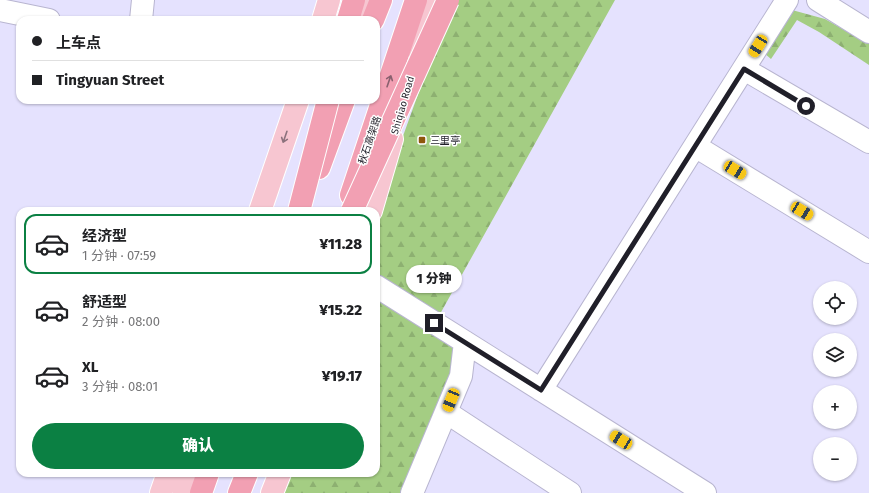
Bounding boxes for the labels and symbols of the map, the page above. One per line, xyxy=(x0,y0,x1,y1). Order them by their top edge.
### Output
car xyxy=(747,33,769,59)
one-way arrow xyxy=(386,75,393,88)
street label: Shiqiao Road xyxy=(389,75,417,136)
route start xyxy=(797,97,815,115)
street label: 秋石高架路 xyxy=(356,115,384,166)
one-way arrow xyxy=(281,130,288,143)
marker: 三里亭 xyxy=(417,135,427,145)
place label: 三里亭 xyxy=(430,135,460,147)
car xyxy=(722,159,748,181)
car xyxy=(789,200,815,222)
callout: 1 分钟 xyxy=(406,265,462,293)
route end xyxy=(425,314,443,332)
car xyxy=(441,387,461,413)
car xyxy=(608,429,634,451)

